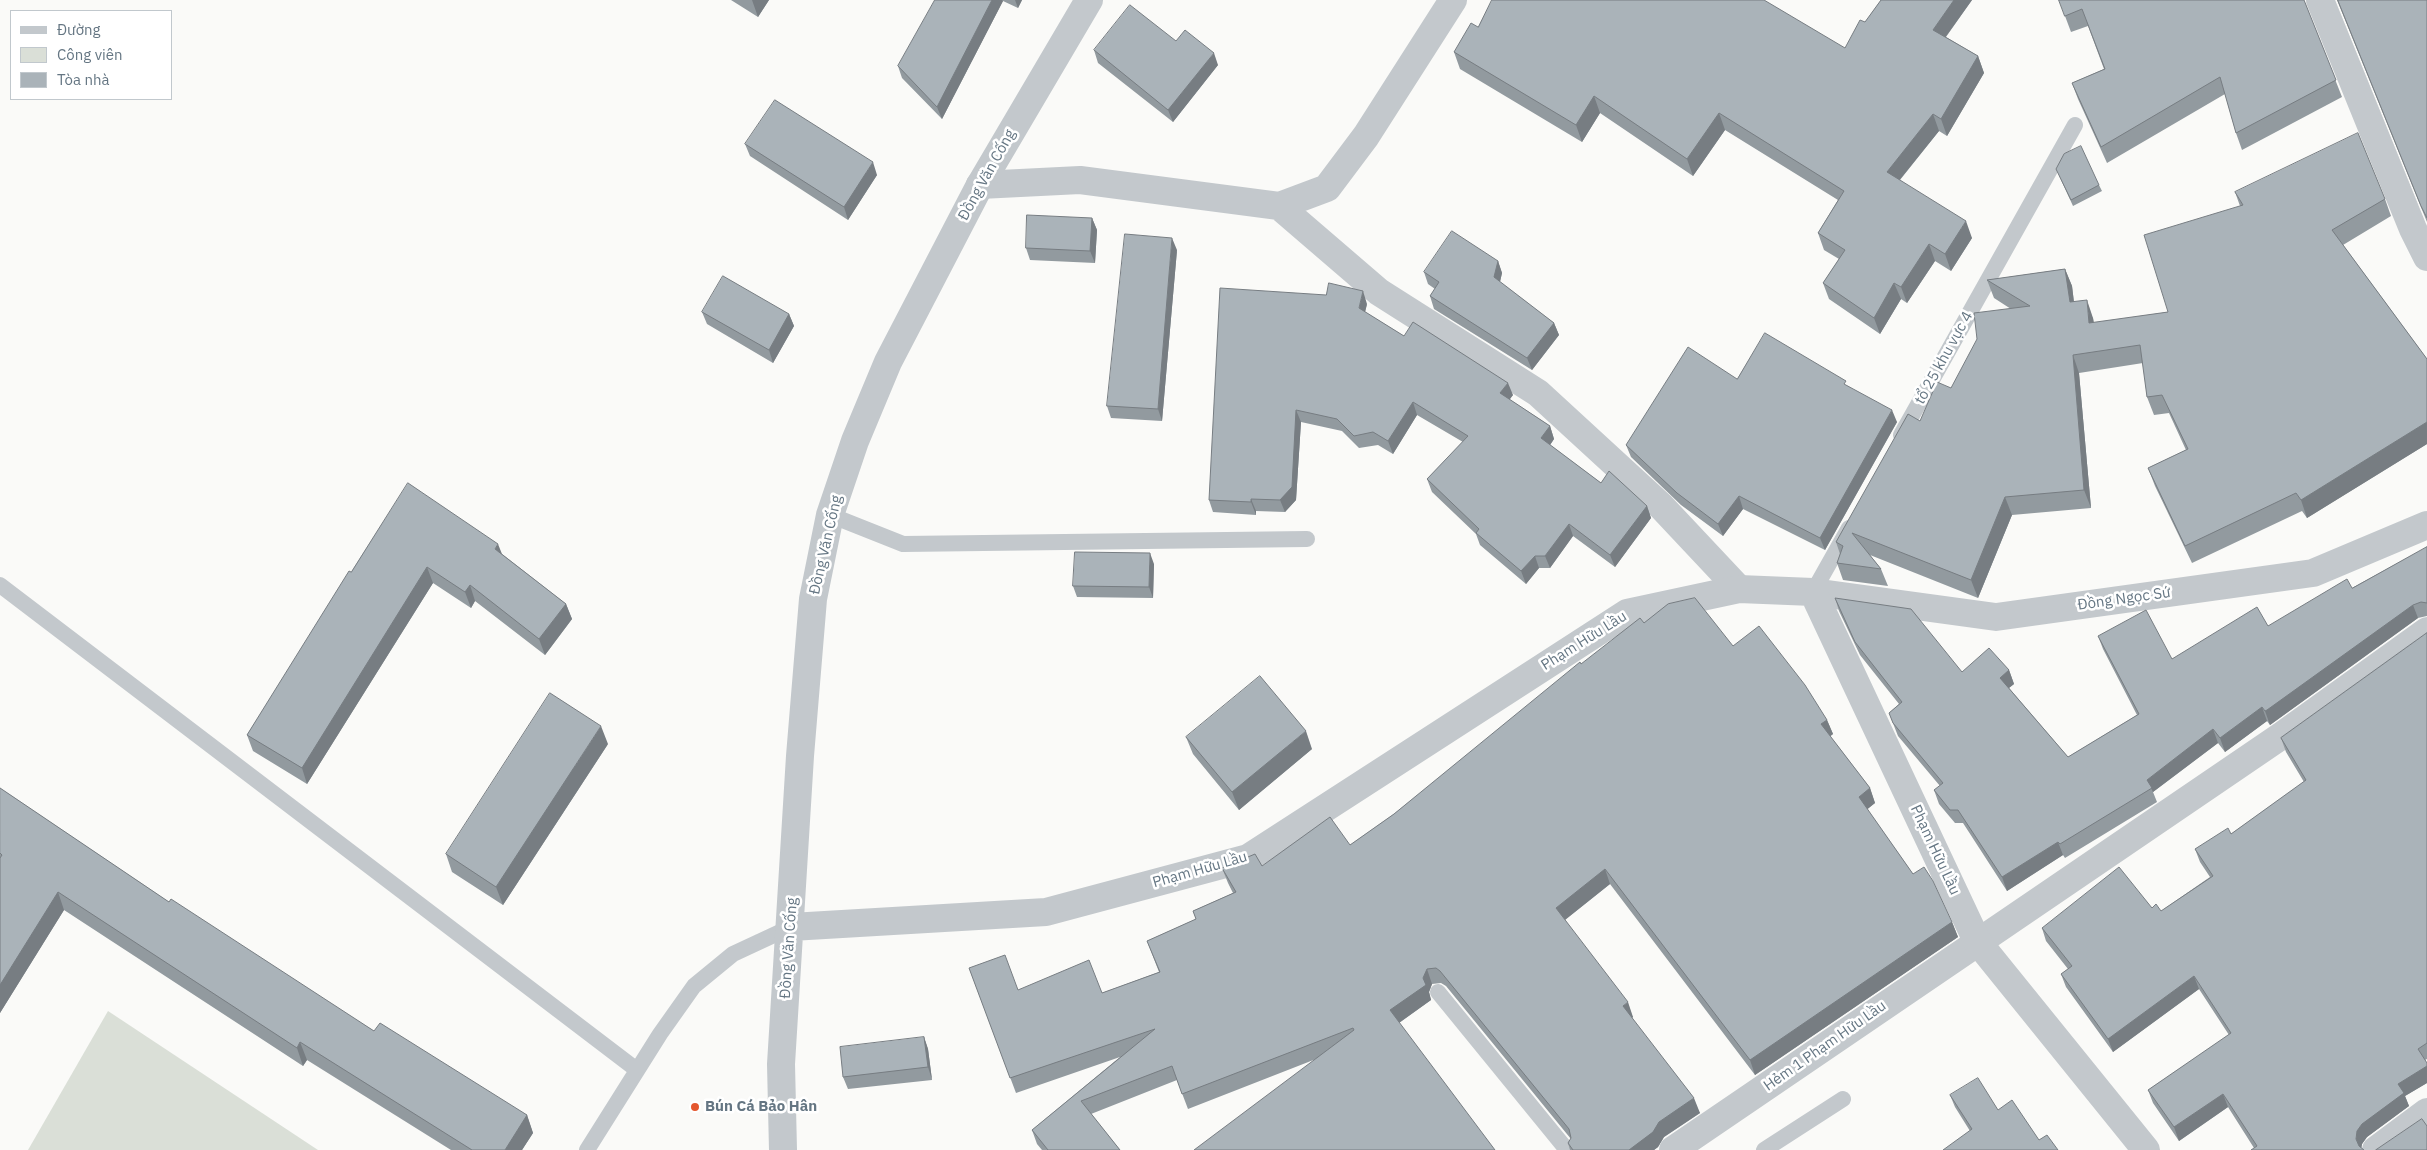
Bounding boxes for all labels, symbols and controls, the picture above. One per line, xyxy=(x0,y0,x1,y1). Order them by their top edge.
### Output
legend xyxy=(10,10,172,100)
text: Đường xyxy=(57,20,100,39)
text: Công viên xyxy=(57,45,123,64)
text: Tòa nhà xyxy=(57,70,110,89)
street label: Đồng Văn Cống xyxy=(955,126,1019,224)
street label: tổ 25 khu vực 4 xyxy=(1911,309,1977,407)
street label: Đồng Văn Cống xyxy=(806,494,846,596)
street label: Đồng Ngọc Sứ xyxy=(2076,584,2172,614)
street label: Phạm Hữu Lầu xyxy=(1538,608,1630,674)
street label: Phạm Hữu Lầu xyxy=(1906,802,1964,898)
street label: Phạm Hữu Lầu xyxy=(1151,848,1249,892)
street label: Đồng Văn Cống xyxy=(776,897,802,999)
street label: Hẻm 1 Phạm Hữu Lầu xyxy=(1760,997,1890,1095)
place label: Bún Cá Bảo Hân xyxy=(705,1098,817,1116)
marker: Bún Cá Bảo Hân xyxy=(689,1101,701,1113)

